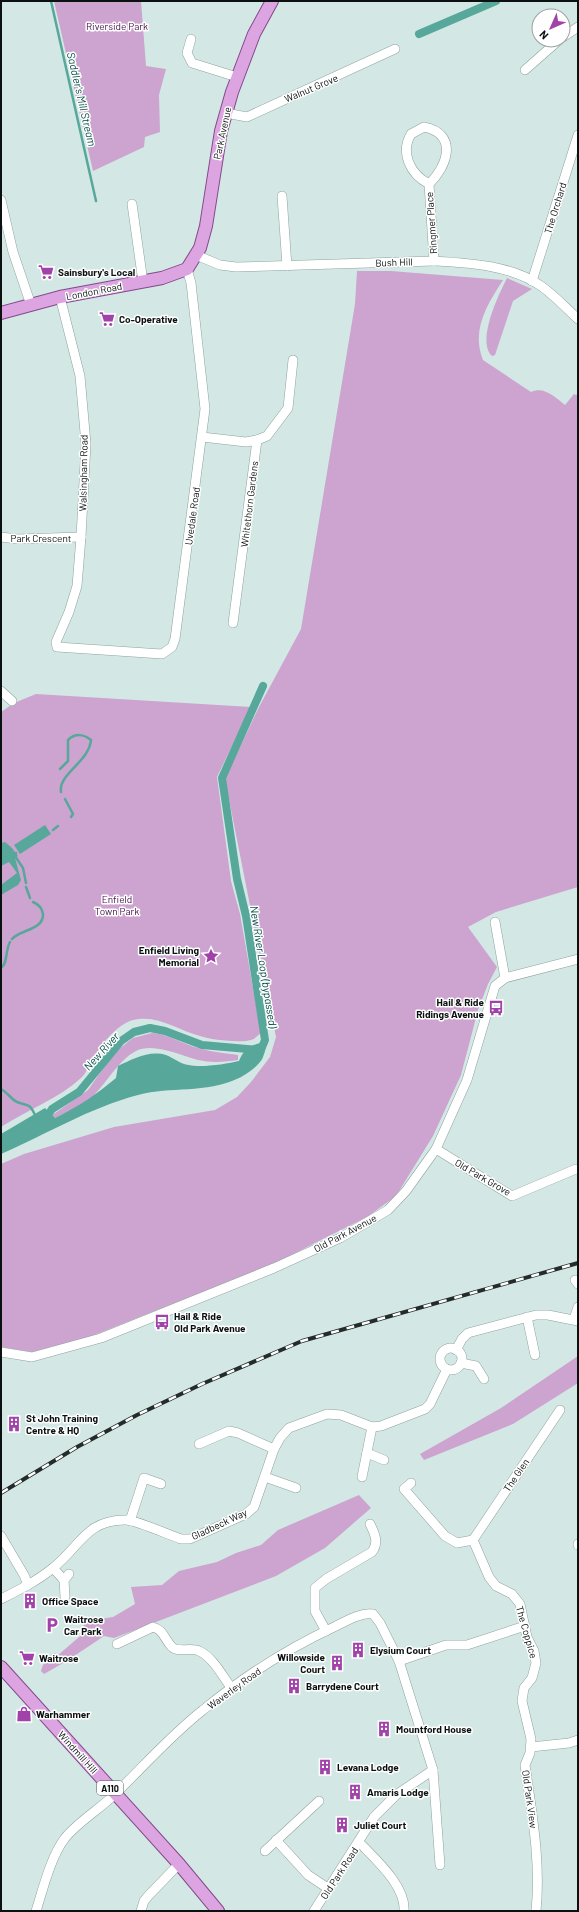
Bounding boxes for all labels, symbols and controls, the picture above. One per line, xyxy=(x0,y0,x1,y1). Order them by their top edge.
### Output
north arrow xyxy=(531,8,571,48)
park label: Riverside Park xyxy=(86,20,148,32)
text: N xyxy=(536,28,551,43)
water label: Saddler's Mill Stream xyxy=(65,51,99,147)
street label: Walnut Grove xyxy=(282,71,340,105)
street label: Park Avenue xyxy=(211,106,233,160)
street label: The Orchard xyxy=(542,181,568,235)
street label: Ringmer Place xyxy=(423,191,439,255)
street label: Bush Hill xyxy=(375,255,413,269)
supermarket icon: Sainsbury's Local xyxy=(37,263,55,281)
place label: Sainsbury's Local xyxy=(58,266,135,278)
street label: London Road xyxy=(65,280,123,302)
supermarket icon: Co-Operative xyxy=(98,310,116,328)
place label: Co-Operative xyxy=(119,313,178,325)
street label: Walsingham Road xyxy=(76,435,90,511)
street label: Whitethorn Gardens xyxy=(238,460,260,548)
street label: Uvedale Road xyxy=(182,486,202,546)
street label: Park Crescent xyxy=(11,532,72,544)
park label: Enfield Town Park xyxy=(95,893,139,917)
water label: New River Loop (bypassed) xyxy=(248,905,280,1030)
place label: Enfield Living Memorial xyxy=(139,944,199,968)
place icon: Enfield Living Memorial xyxy=(202,947,220,965)
place label: Hail & Ride Ridings Avenue xyxy=(416,996,485,1020)
bus stop icon: Hail & Ride Ridings Avenue xyxy=(487,999,505,1017)
water label: New River xyxy=(81,1029,122,1073)
street label: Old Park Grove xyxy=(453,1156,513,1198)
street label: Old Park Avenue xyxy=(312,1211,378,1255)
place label: Hail & Ride Old Park Avenue xyxy=(174,1310,246,1334)
bus stop icon: Hail & Ride Old Park Avenue xyxy=(153,1313,171,1331)
place label: St John Training Centre & HQ xyxy=(26,1412,98,1436)
building icon: St John Training Centre & HQ xyxy=(5,1415,23,1433)
street label: The Glen xyxy=(501,1456,531,1494)
street label: Gladbeck Way xyxy=(189,1506,249,1542)
building icon: Office Space xyxy=(21,1592,39,1610)
place label: Office Space xyxy=(42,1595,99,1607)
street label: The Coppice xyxy=(514,1604,540,1660)
place label: Waitrose Car Park xyxy=(64,1613,104,1637)
parking icon: Waitrose Car Park xyxy=(43,1616,61,1634)
building icon: Elysium Court xyxy=(349,1641,367,1659)
place label: Elysium Court xyxy=(370,1644,431,1656)
supermarket icon: Waitrose xyxy=(18,1649,36,1667)
place label: Willowside Court xyxy=(277,1651,326,1675)
place label: Waitrose xyxy=(39,1652,79,1664)
building icon: Willowside Court xyxy=(328,1654,346,1672)
street label: Waverley Road xyxy=(205,1665,263,1711)
building icon: Barrydene Court xyxy=(285,1677,303,1695)
place label: Barrydene Court xyxy=(306,1680,379,1692)
shop icon: Warhammer xyxy=(15,1705,33,1723)
place label: Warhammer xyxy=(36,1708,90,1720)
building icon: Mountford House xyxy=(375,1720,393,1738)
place label: Mountford House xyxy=(396,1723,472,1735)
street label: Windmill Hill xyxy=(56,1728,100,1776)
building icon: Levana Lodge xyxy=(316,1758,334,1776)
place label: Levana Lodge xyxy=(337,1761,399,1773)
street label: Old Park View xyxy=(520,1769,540,1829)
road number: A110 xyxy=(97,1781,123,1795)
building icon: Amaris Lodge xyxy=(346,1783,364,1801)
place label: Amaris Lodge xyxy=(367,1786,429,1798)
building icon: Juliet Court xyxy=(333,1816,351,1834)
place label: Juliet Court xyxy=(354,1819,406,1831)
street label: Old Park Road xyxy=(318,1845,360,1901)

